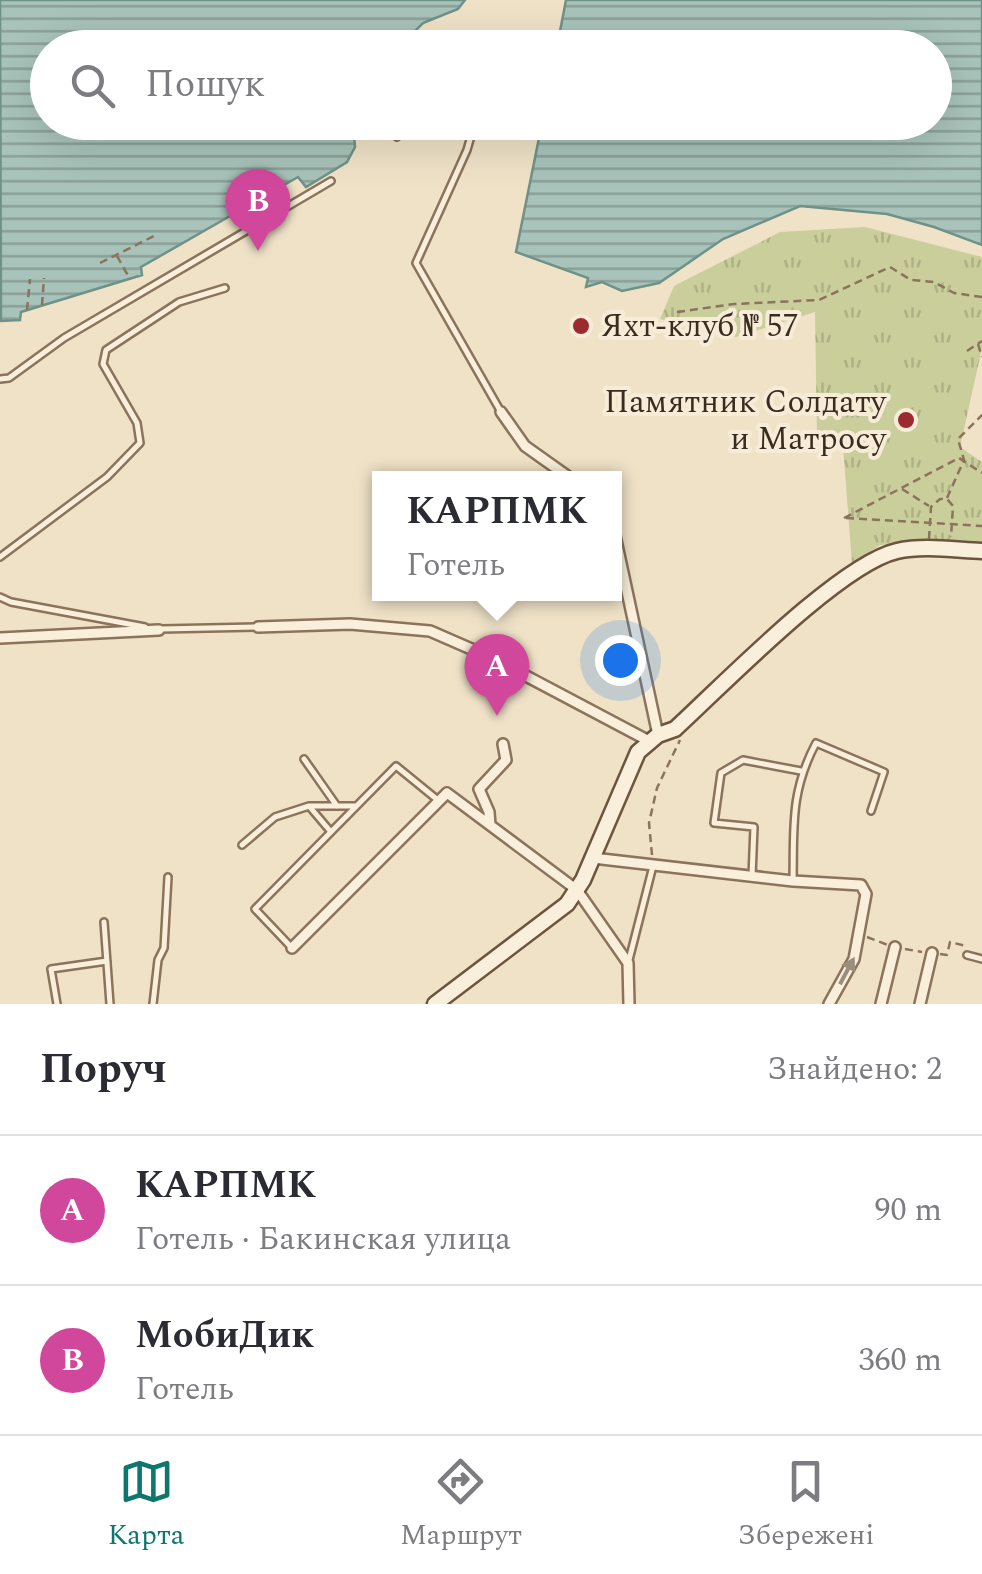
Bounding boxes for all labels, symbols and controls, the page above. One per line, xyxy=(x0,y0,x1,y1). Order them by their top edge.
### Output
search box xyxy=(30,30,952,140)
text: Пошук xyxy=(145,56,265,114)
icon: search xyxy=(65,58,120,113)
pin: B xyxy=(226,168,290,251)
place label: Яхт-клуб № 57 xyxy=(601,302,799,351)
marker: Яхт-клуб № 57 xyxy=(570,315,592,337)
place label: Памятник Солдату и Матросу xyxy=(604,378,888,464)
marker: Памятник Солдату и Матросу xyxy=(895,409,917,431)
popup xyxy=(372,471,622,601)
text: КАРПМК xyxy=(406,483,588,541)
text: Готель xyxy=(406,541,505,590)
pin: A xyxy=(464,634,530,716)
your location xyxy=(595,635,646,686)
one-way arrow xyxy=(838,956,855,985)
text: Поруч xyxy=(40,1038,167,1101)
text: Знайдено: 2 xyxy=(767,1045,942,1094)
text: КАРПМК xyxy=(135,1157,317,1215)
text: A xyxy=(60,1186,85,1235)
text: 90 m xyxy=(874,1186,942,1235)
text: Готель · Бакинская улица xyxy=(135,1215,511,1264)
text: МобиДик xyxy=(135,1307,314,1365)
text: B xyxy=(61,1336,84,1385)
text: 360 m xyxy=(858,1336,942,1385)
text: Готель xyxy=(135,1365,234,1414)
tab: Карта xyxy=(108,1454,184,1557)
tab: Маршрут xyxy=(400,1454,522,1557)
tab: Збережені xyxy=(738,1454,874,1557)

